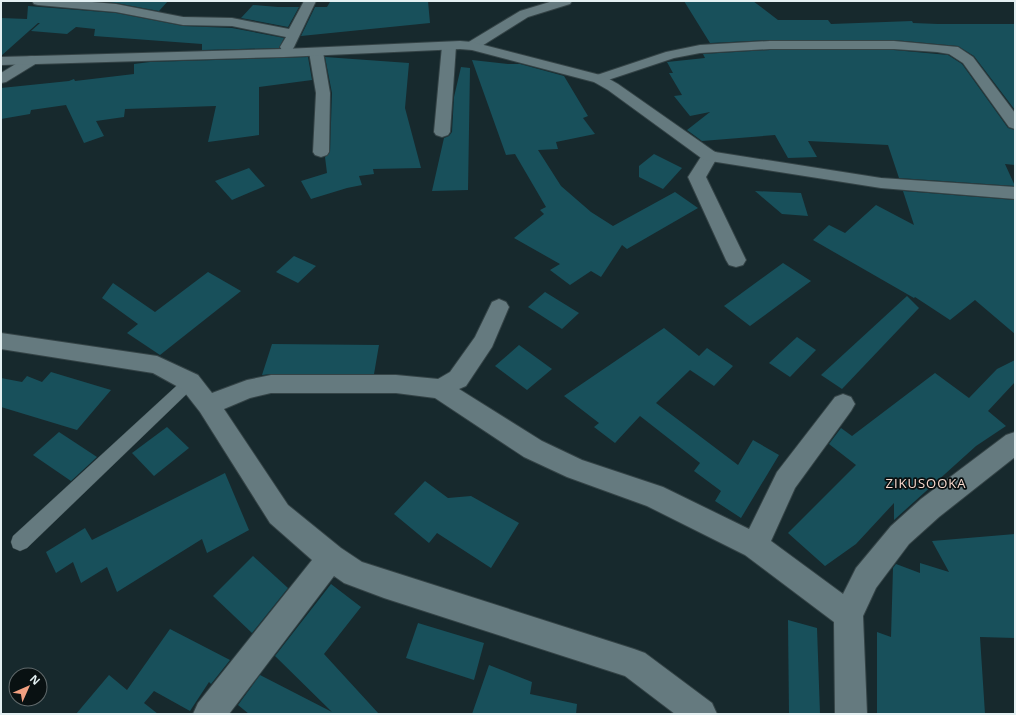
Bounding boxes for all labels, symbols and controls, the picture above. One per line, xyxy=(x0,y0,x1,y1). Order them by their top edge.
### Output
district label: ZIKUSOOKA xyxy=(885,474,967,492)
north arrow xyxy=(8,667,48,707)
text: N xyxy=(27,671,44,688)

